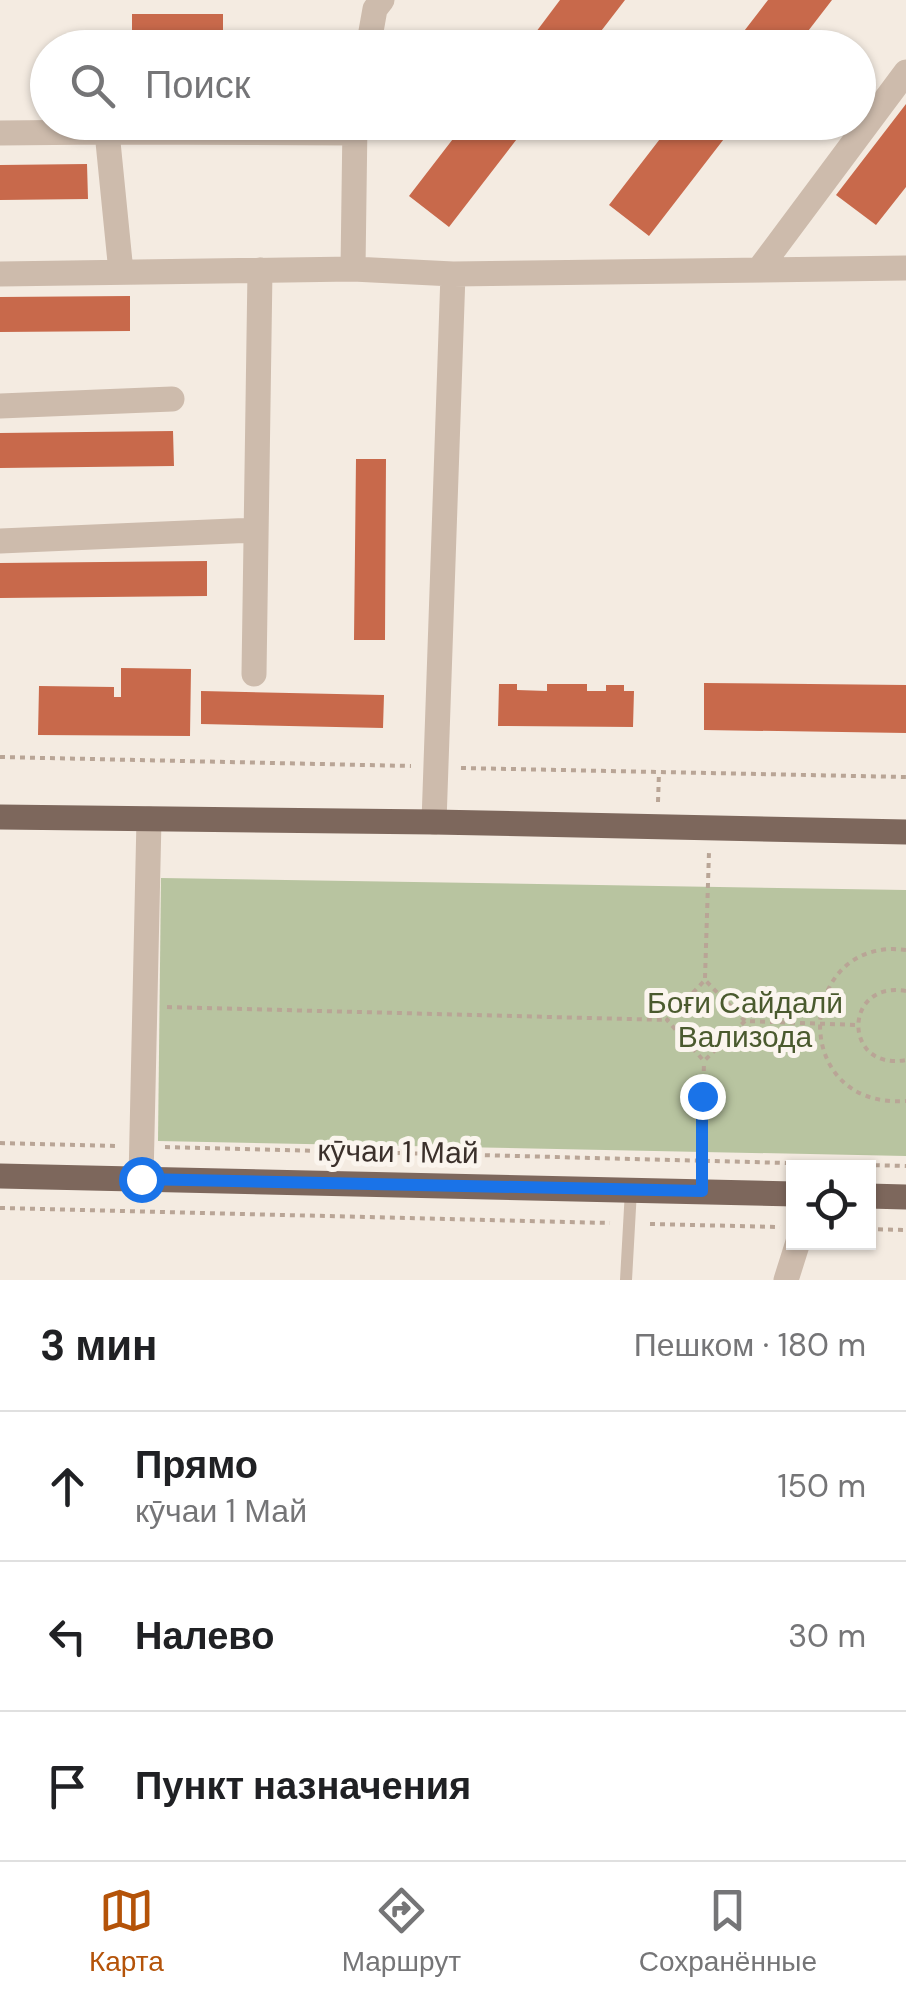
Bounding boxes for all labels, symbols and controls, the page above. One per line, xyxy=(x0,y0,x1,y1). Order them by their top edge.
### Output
search box xyxy=(30,30,876,140)
icon: search xyxy=(65,58,120,113)
text: Поиск xyxy=(145,60,250,110)
park label: Боғи Сайдалӣ Вализода xyxy=(647,983,843,1056)
route end xyxy=(680,1074,726,1120)
street label: кӯчаи 1 Май xyxy=(317,1131,479,1172)
route start xyxy=(119,1157,165,1203)
map controls xyxy=(786,1160,876,1250)
button: locate xyxy=(786,1160,876,1250)
text: 3 мин xyxy=(40,1318,157,1373)
text: Пешком · 180 m xyxy=(634,1324,866,1366)
text: Прямо xyxy=(135,1440,258,1490)
icon: ahead xyxy=(40,1459,95,1514)
text: 150 m xyxy=(778,1465,866,1507)
text: кӯчаи 1 Май xyxy=(135,1490,307,1532)
icon: left xyxy=(40,1609,95,1664)
text: Налево xyxy=(135,1611,274,1661)
text: 30 m xyxy=(788,1615,866,1657)
icon: arrive xyxy=(40,1759,95,1814)
text: Пункт назначения xyxy=(135,1761,471,1811)
tab: Карта xyxy=(89,1883,164,1980)
tab: Маршрут xyxy=(342,1883,461,1980)
tab: Сохранённые xyxy=(639,1883,817,1980)

